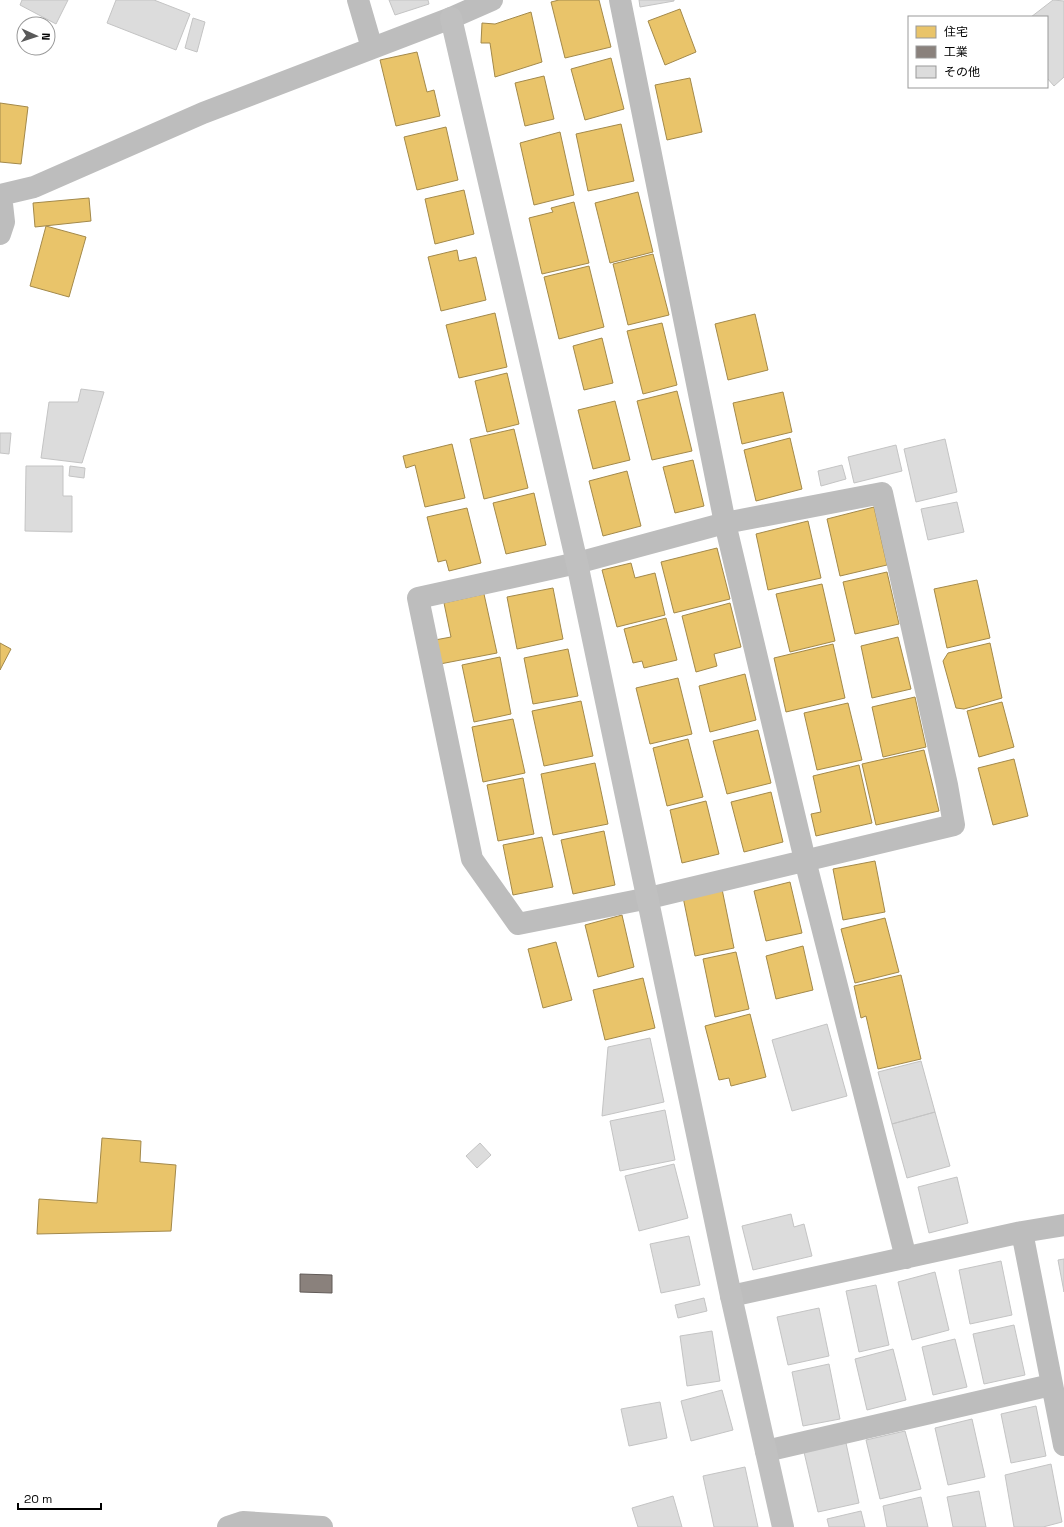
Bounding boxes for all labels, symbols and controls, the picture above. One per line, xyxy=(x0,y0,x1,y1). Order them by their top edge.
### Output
north arrow xyxy=(16,16,56,56)
legend xyxy=(908,16,1048,88)
text: 住宅 xyxy=(944,24,968,40)
text: N xyxy=(39,32,53,41)
text: 工業 xyxy=(944,44,968,60)
text: その他 xyxy=(944,64,980,80)
scale bar xyxy=(18,1485,101,1511)
text: 20 m xyxy=(24,1491,52,1507)

